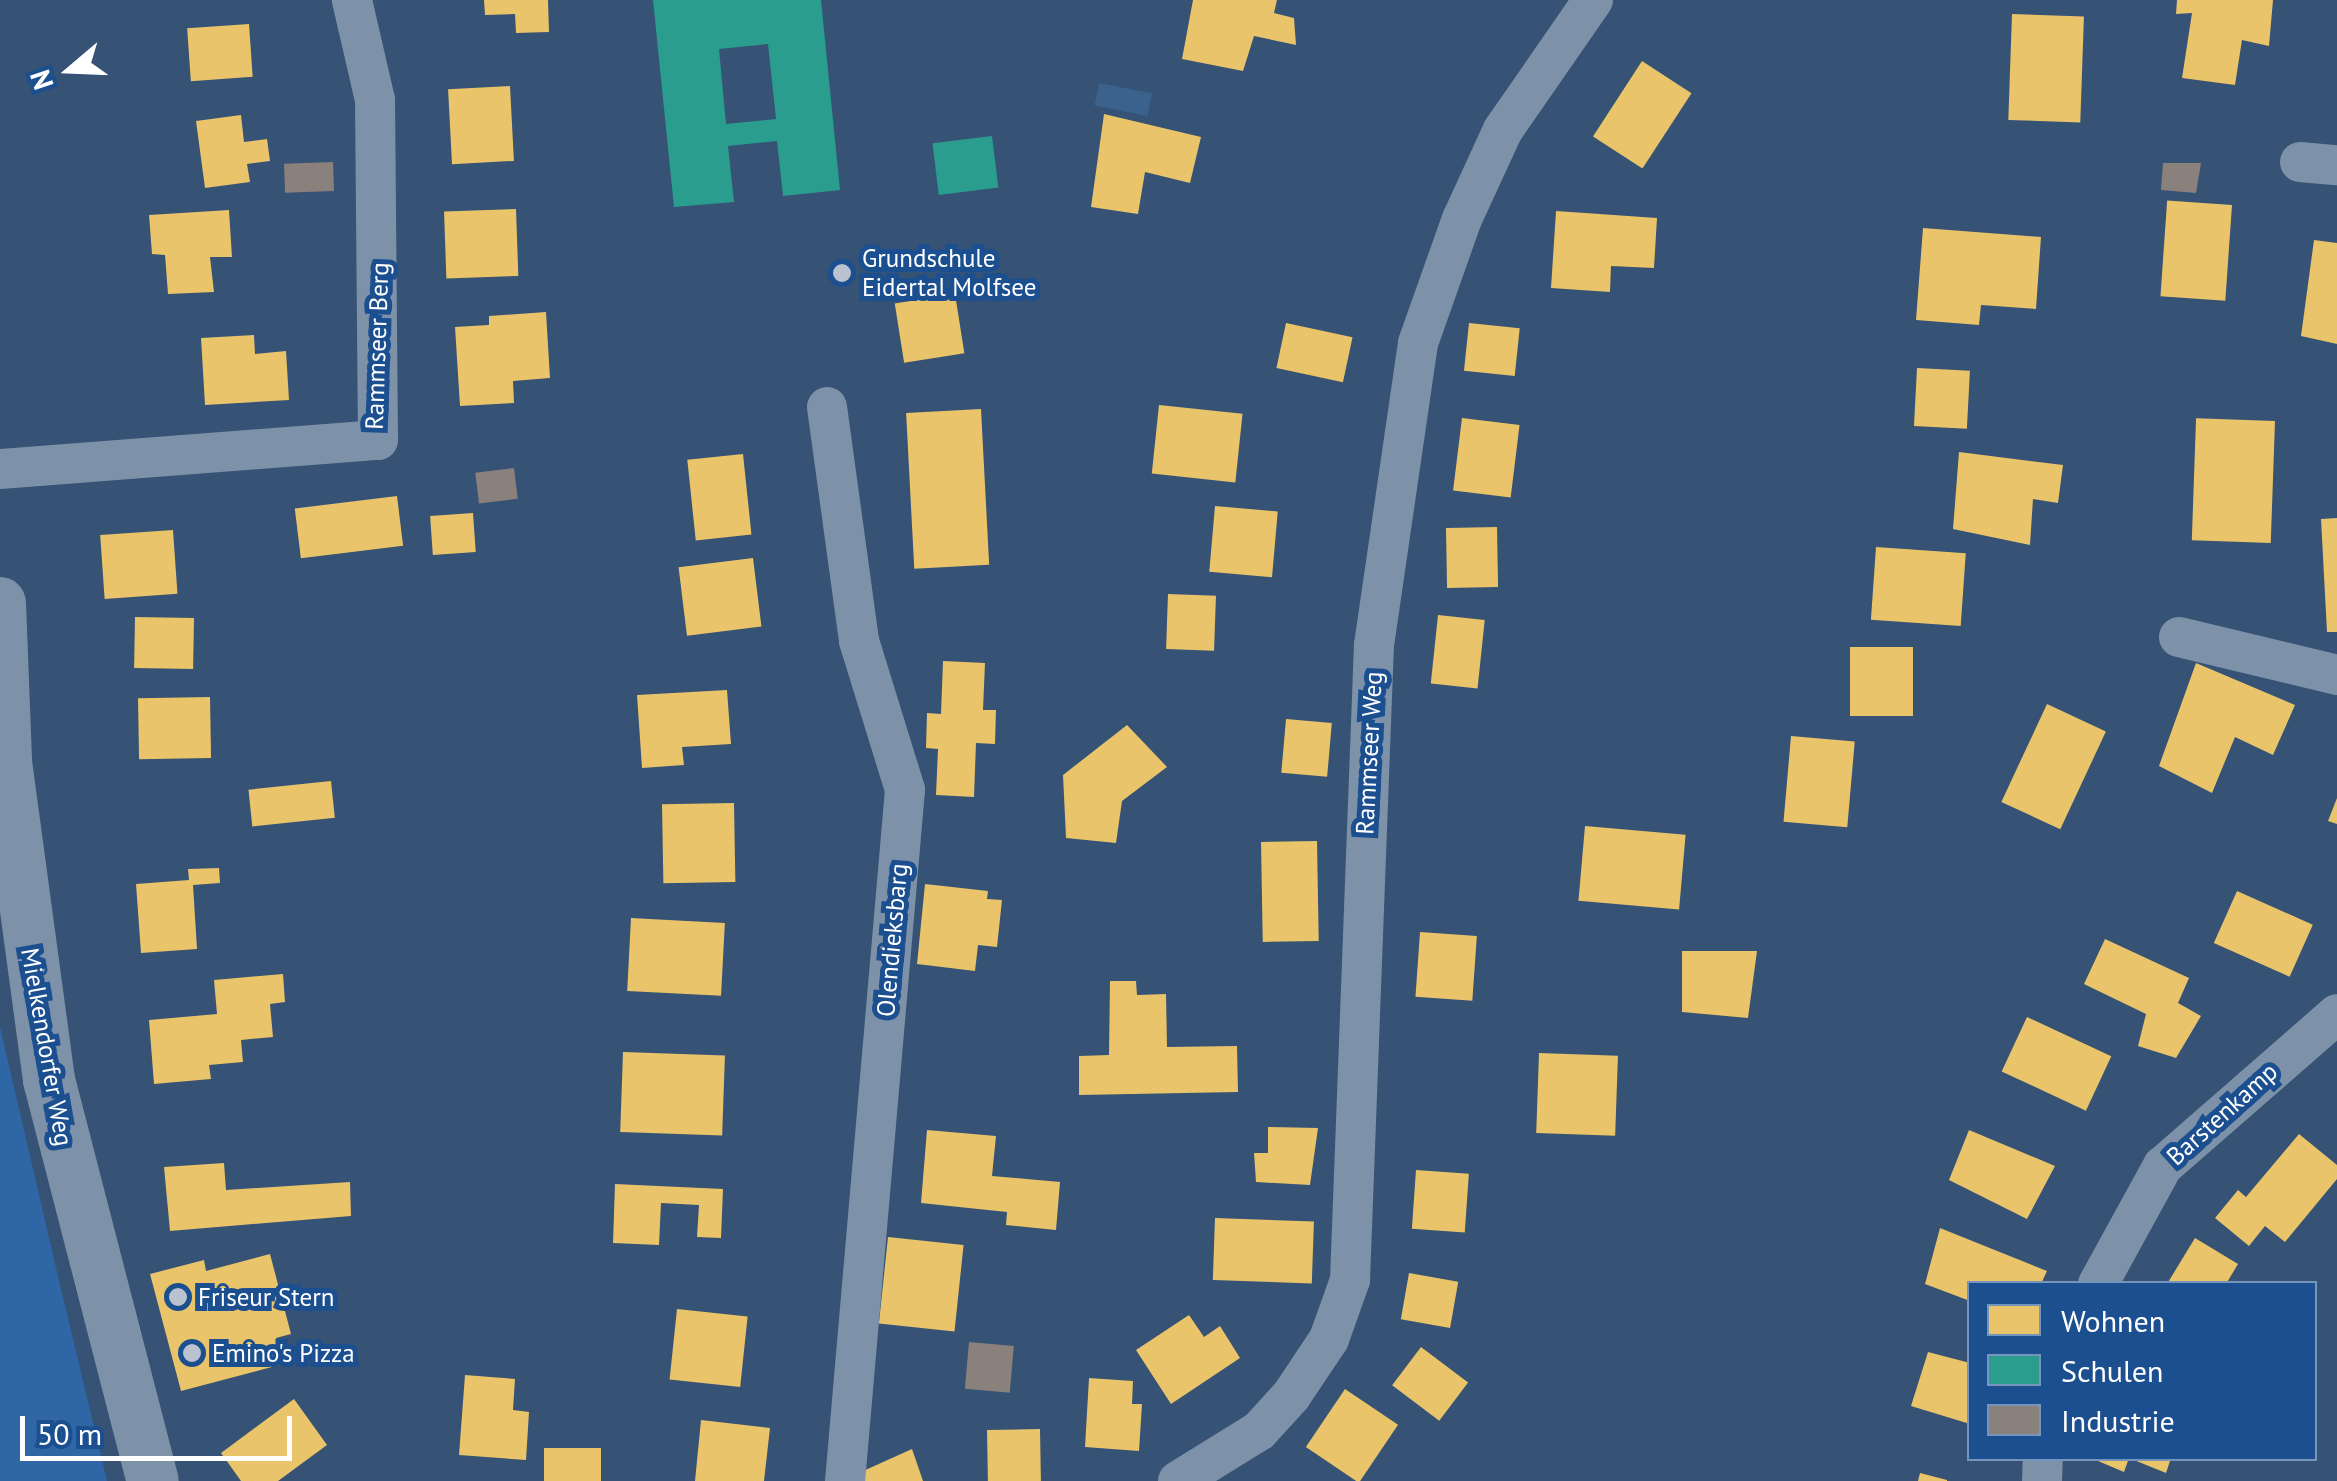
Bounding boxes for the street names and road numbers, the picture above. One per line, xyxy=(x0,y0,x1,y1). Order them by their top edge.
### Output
street label: Rammseer Berg xyxy=(359,262,395,430)
street label: Rammseer Weg xyxy=(1350,670,1388,836)
street label: Olendieksbarg xyxy=(870,862,914,1018)
street label: Mielkendorfer Weg xyxy=(15,945,79,1149)
street label: Barstenkamp xyxy=(2160,1056,2284,1172)

